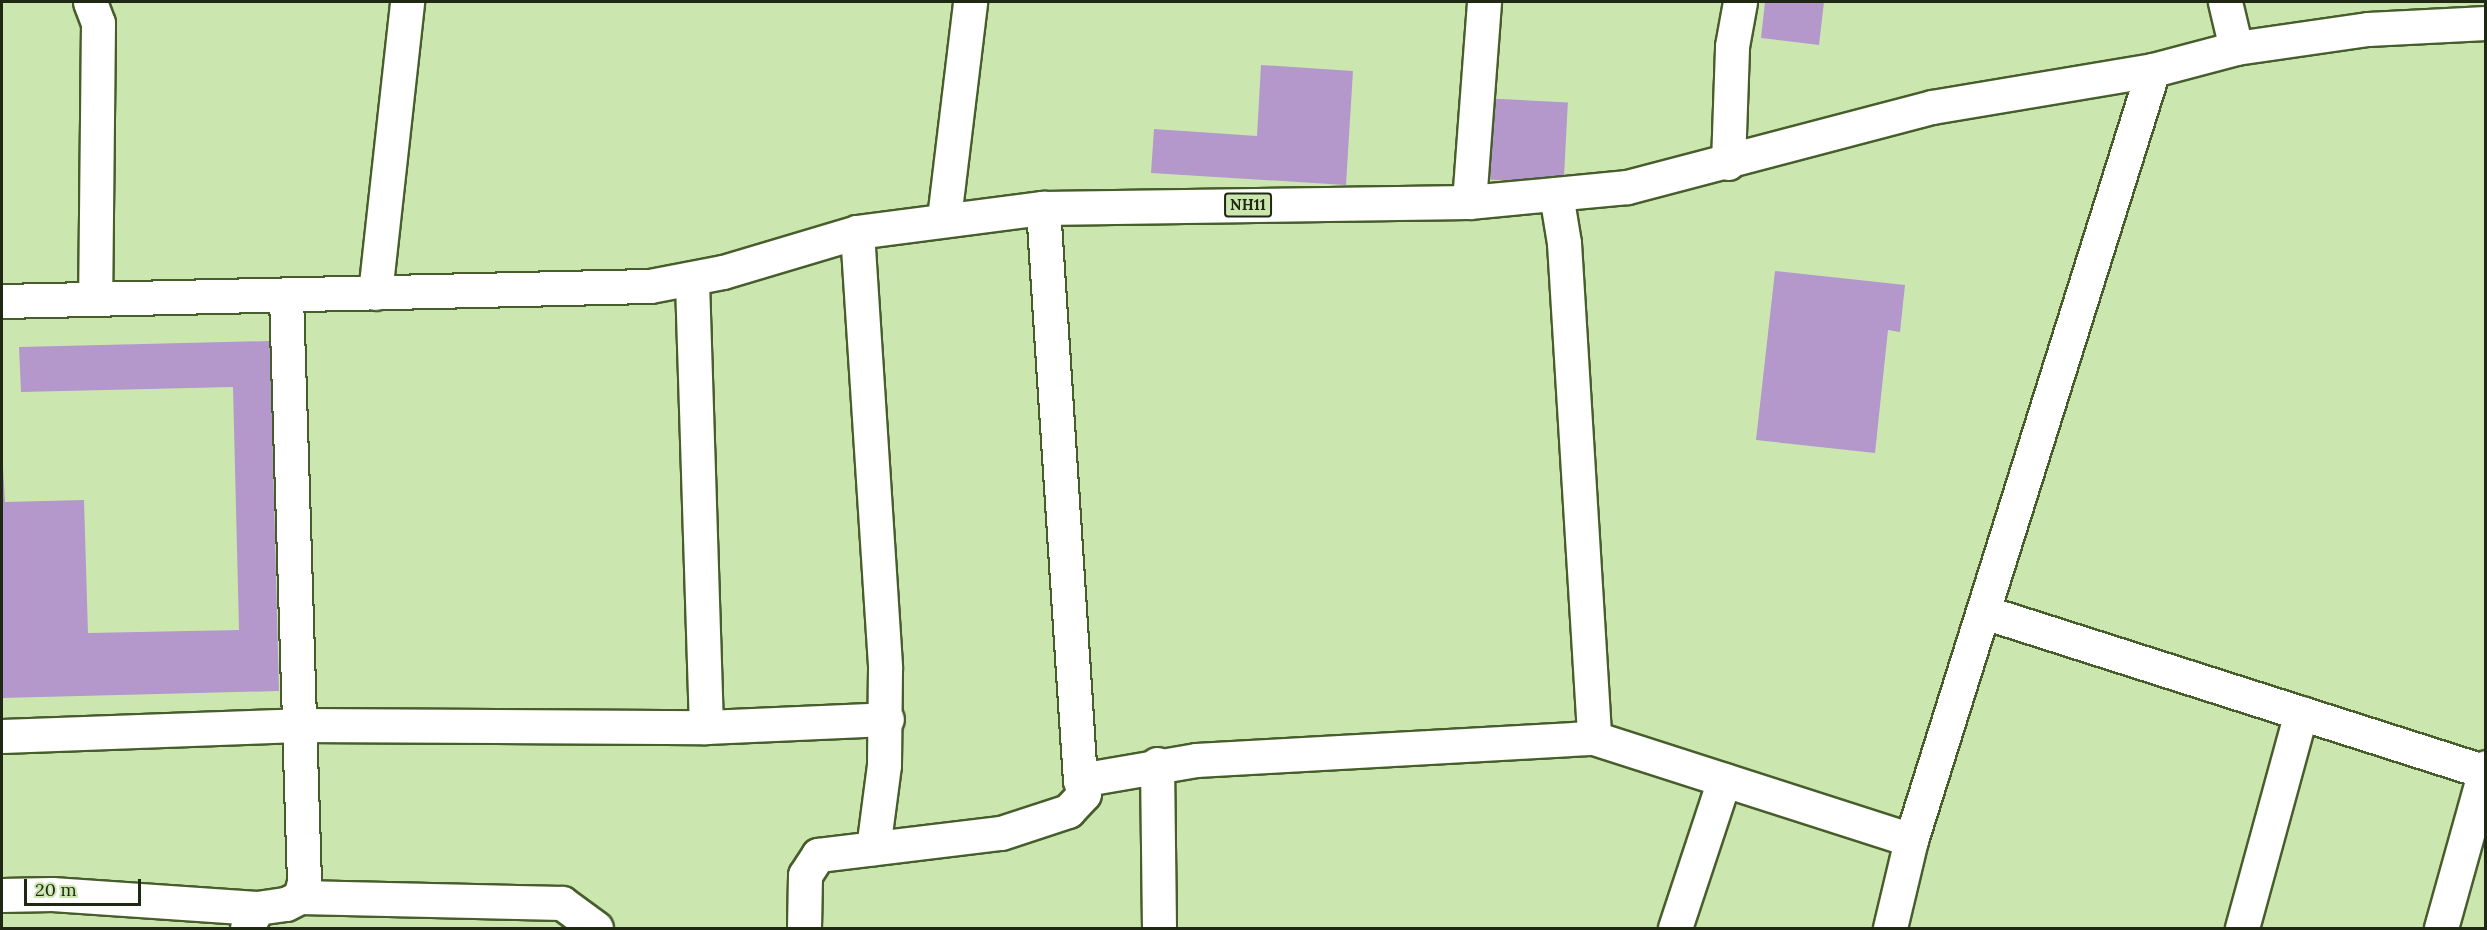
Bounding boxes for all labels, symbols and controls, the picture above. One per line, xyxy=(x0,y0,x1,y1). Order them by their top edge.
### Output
road number: NH11 xyxy=(1224,193,1272,217)
scale bar xyxy=(27,867,144,905)
text: 20 m xyxy=(35,878,77,901)

